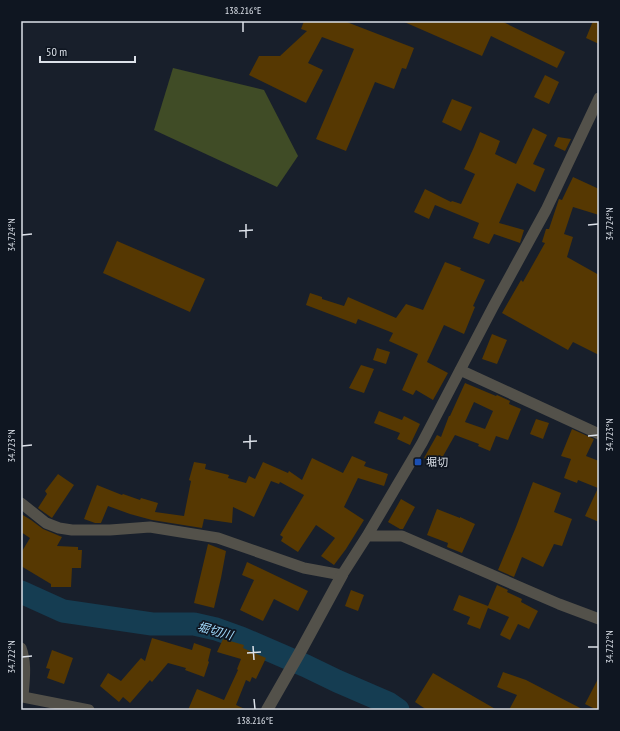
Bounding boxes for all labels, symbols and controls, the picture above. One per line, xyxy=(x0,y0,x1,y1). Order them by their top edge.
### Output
text: 138.216°E xyxy=(225,4,261,17)
scale bar xyxy=(40,38,135,64)
text: 50 m xyxy=(46,44,67,59)
text: 34.724°N xyxy=(603,207,616,241)
text: 34.724°N xyxy=(5,218,18,252)
text: 34.723°N xyxy=(603,418,616,452)
text: 34.723°N xyxy=(5,429,18,463)
place label: 堀切 xyxy=(426,455,448,469)
marker: 堀切 xyxy=(413,457,423,467)
water label: 堀切川 xyxy=(196,618,236,643)
text: 34.722°N xyxy=(603,630,616,664)
text: 34.722°N xyxy=(5,640,18,674)
text: 138.216°E xyxy=(237,714,273,727)

